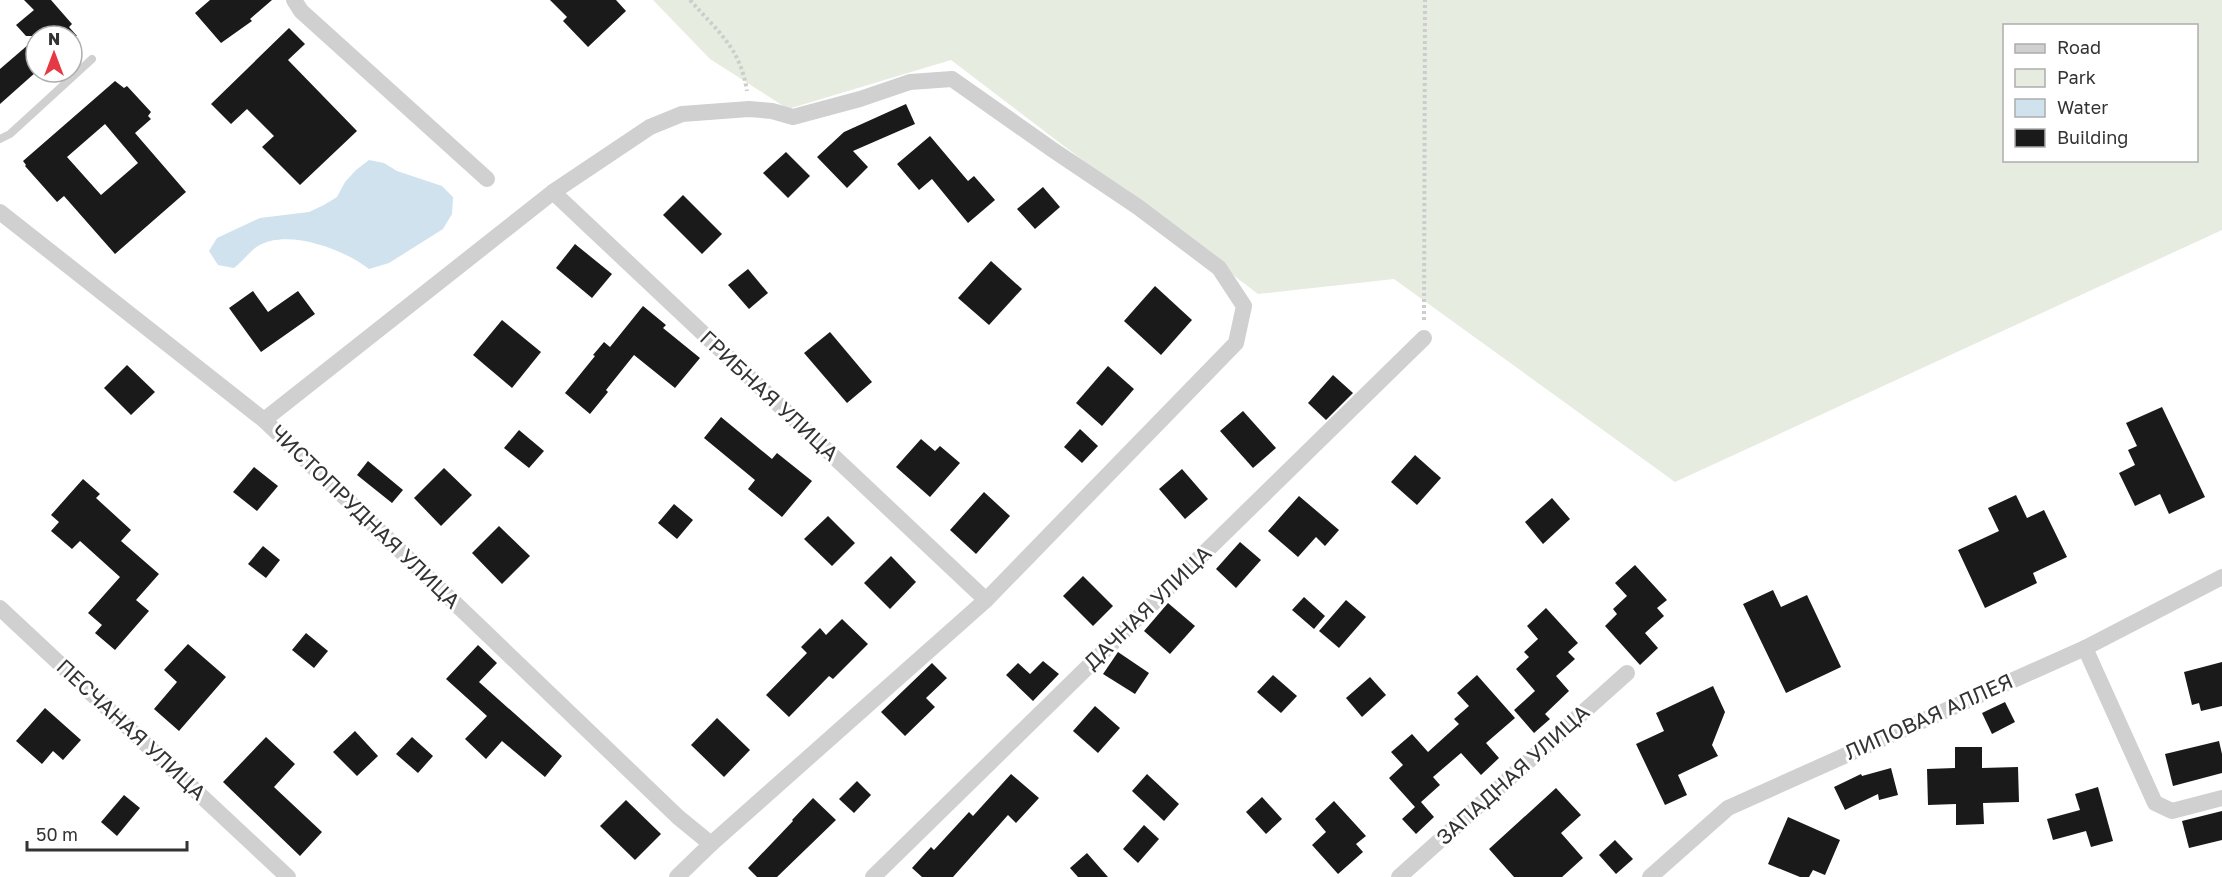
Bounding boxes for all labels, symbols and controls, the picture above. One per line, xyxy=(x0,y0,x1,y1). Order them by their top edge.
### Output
north arrow xyxy=(24,24,84,84)
legend xyxy=(2003,24,2198,162)
text: N xyxy=(48,29,60,49)
text: Road xyxy=(2057,36,2101,58)
text: Park xyxy=(2057,66,2096,88)
text: Water xyxy=(2057,96,2108,118)
text: Building xyxy=(2057,126,2128,148)
street label: ГРИБНАЯ УЛИЦА xyxy=(695,324,844,466)
street label: ЧИСТОПРУДНАЯ УЛИЦА xyxy=(265,419,466,614)
street label: ДАЧНАЯ УЛИЦА xyxy=(1078,540,1216,675)
street label: ПЕСЧАНАЯ УЛИЦА xyxy=(51,653,212,805)
street label: ЛИПОВАЯ АЛЛЕЯ xyxy=(1840,667,2017,765)
street label: ЗАПАДНАЯ УЛИЦА xyxy=(1430,699,1594,850)
scale bar xyxy=(27,814,188,852)
text: 50 m xyxy=(36,823,78,845)

